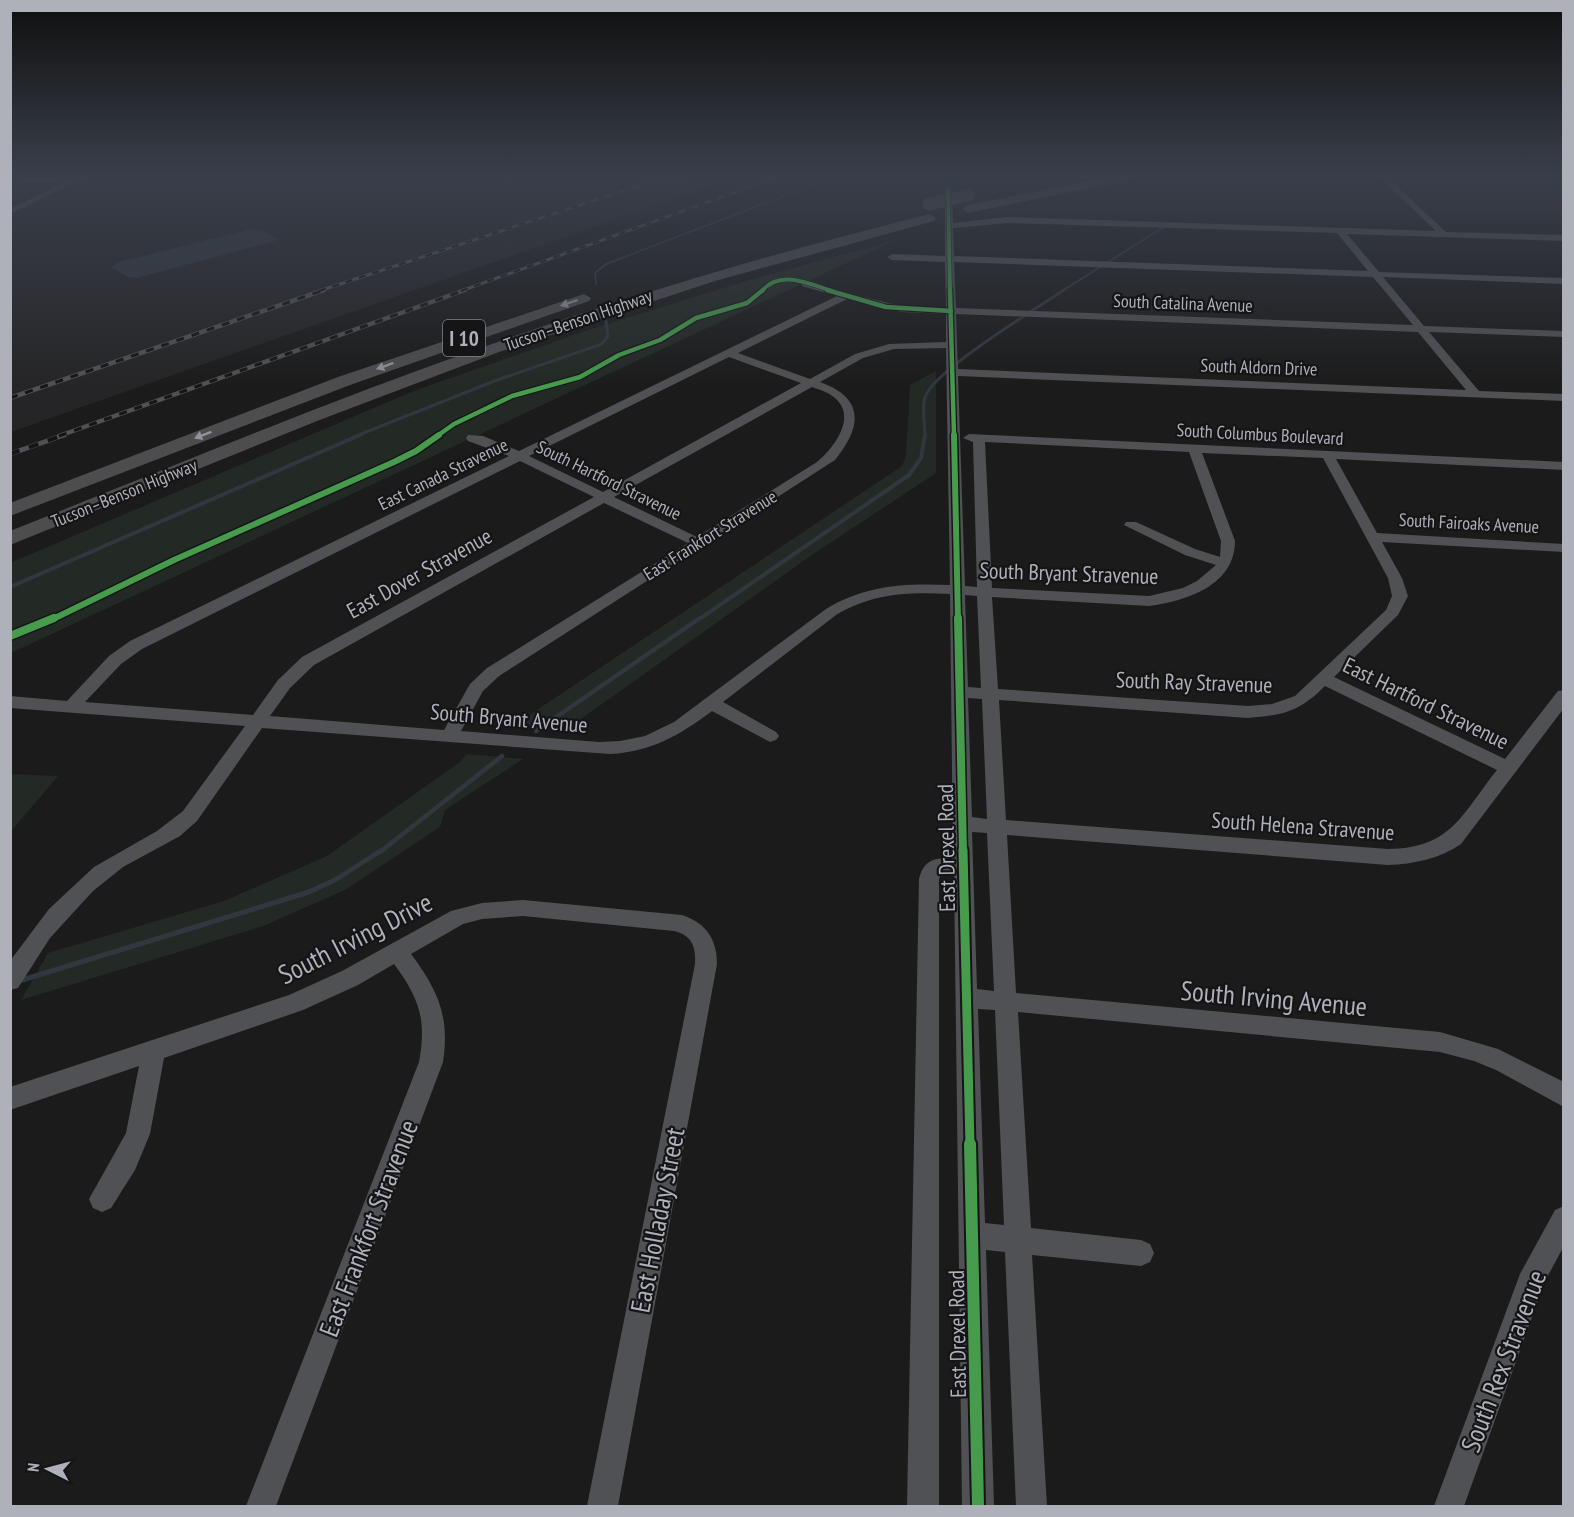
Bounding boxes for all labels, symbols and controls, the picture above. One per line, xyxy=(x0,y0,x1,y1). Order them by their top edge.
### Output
street label: Tucson–Benson Highway xyxy=(501,284,655,356)
street label: South Catalina Avenue xyxy=(1113,289,1253,317)
one-way arrow xyxy=(560,299,578,308)
road number: I 10 xyxy=(443,320,485,356)
street label: South Aldorn Drive xyxy=(1200,353,1318,381)
one-way arrow xyxy=(376,362,394,371)
street label: South Columbus Boulevard xyxy=(1176,418,1344,450)
one-way arrow xyxy=(193,430,211,440)
street label: East Canada Stravenue xyxy=(374,433,512,515)
street label: South Hartford Stravenue xyxy=(533,435,685,525)
street label: Tucson–Benson Highway xyxy=(48,453,200,533)
street label: East Frankfort Stravenue xyxy=(639,485,781,585)
street label: South Fairoaks Avenue xyxy=(1398,508,1540,538)
street label: East Dover Stravenue xyxy=(341,522,497,624)
street label: South Bryant Stravenue xyxy=(979,556,1159,590)
street label: East Hartford Stravenue xyxy=(1339,651,1513,755)
street label: South Ray Stravenue xyxy=(1115,665,1273,699)
street label: South Bryant Avenue xyxy=(429,697,589,739)
street label: East Drexel Road xyxy=(931,784,961,912)
street label: South Helena Stravenue xyxy=(1211,806,1395,846)
street label: South Irving Drive xyxy=(272,885,438,991)
street label: South Irving Avenue xyxy=(1179,973,1369,1023)
street label: East Frankfort Stravenue xyxy=(311,1115,425,1341)
street label: East Holladay Street xyxy=(622,1124,692,1315)
street label: South Rex Stravenue xyxy=(1453,1265,1553,1457)
street label: East Drexel Road xyxy=(942,1270,972,1398)
north arrow xyxy=(18,1439,78,1499)
text: N xyxy=(23,1462,43,1473)

